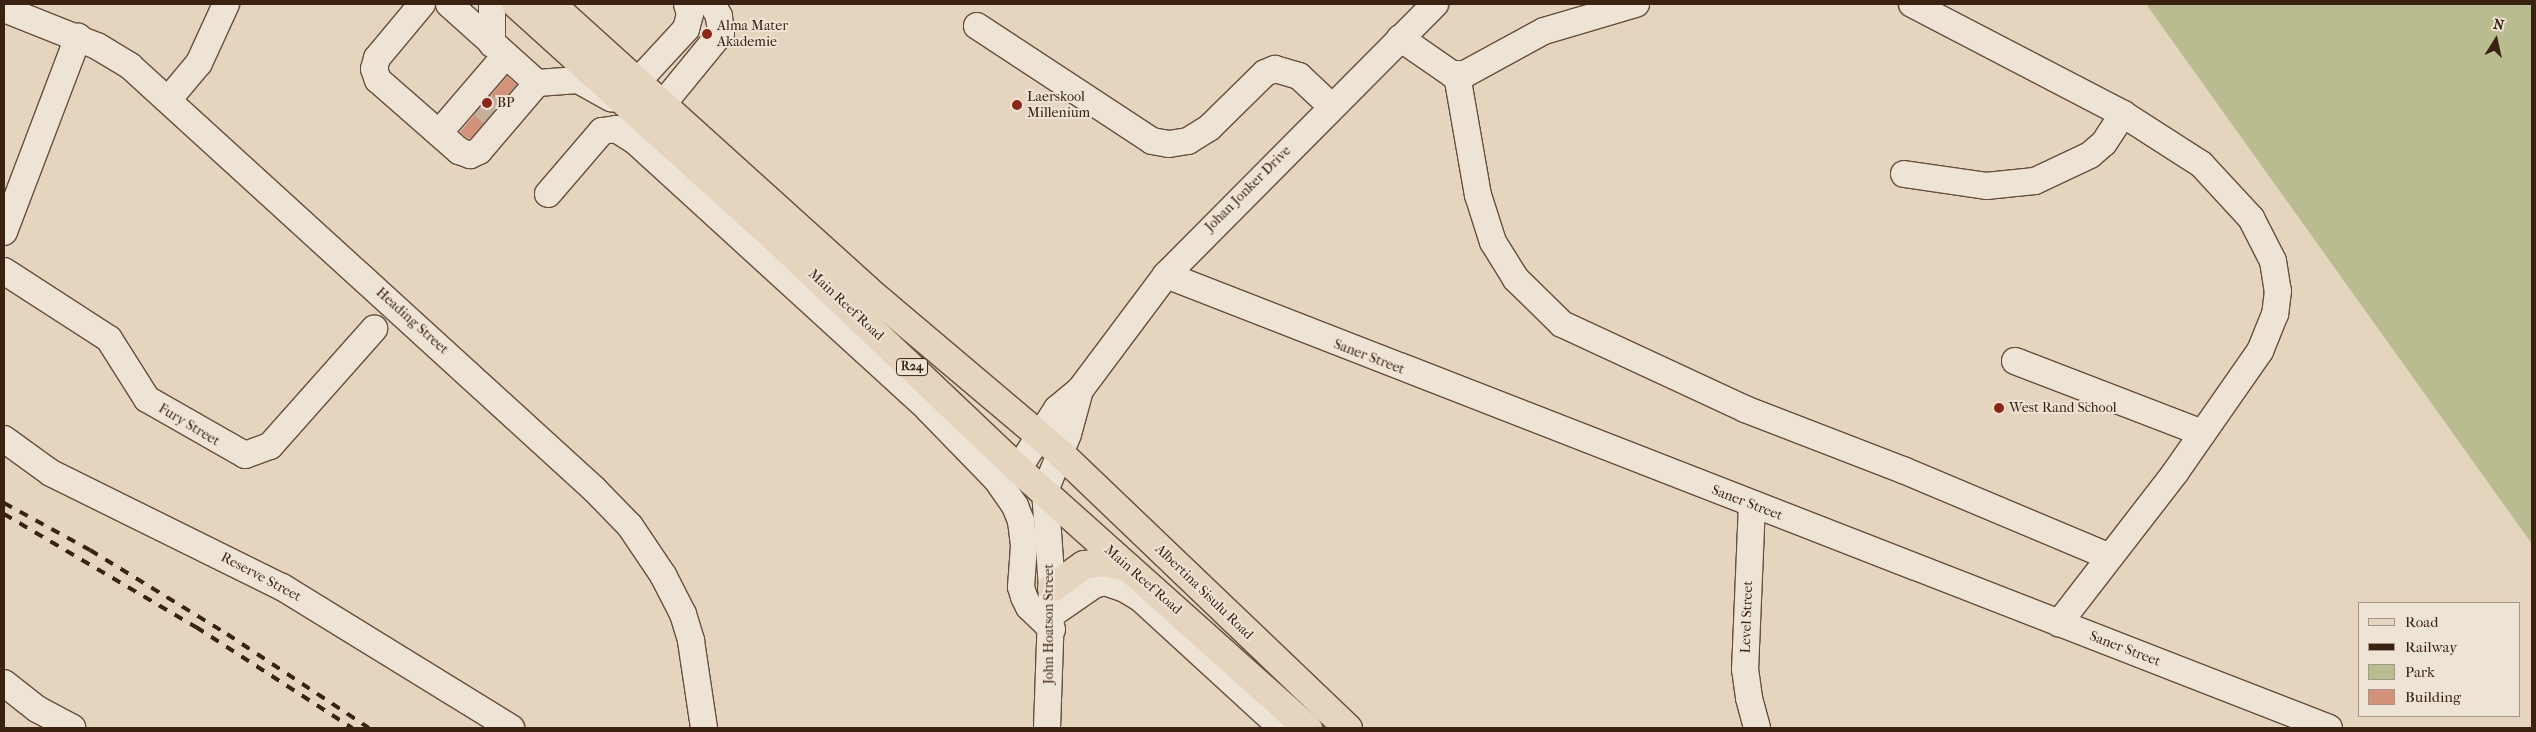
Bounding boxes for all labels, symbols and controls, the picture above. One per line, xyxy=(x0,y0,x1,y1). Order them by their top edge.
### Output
north arrow xyxy=(2471,15,2521,65)
text: N xyxy=(2492,15,2505,34)
place label: Alma Mater Akademie xyxy=(717,18,788,50)
marker: Alma Mater Akademie xyxy=(701,28,713,40)
place label: Laerskool Millenium xyxy=(1027,89,1090,121)
place label: BP xyxy=(497,95,514,111)
marker: BP xyxy=(481,97,493,109)
marker: Laerskool Millenium xyxy=(1011,99,1023,111)
street label: Johan Jonker Drive xyxy=(1202,143,1294,235)
street label: Main Reef Road xyxy=(805,266,887,344)
street label: Heading Street xyxy=(372,284,452,358)
street label: Saner Street xyxy=(1331,336,1407,378)
road number: R24 xyxy=(896,358,928,377)
street label: Fury Street xyxy=(155,400,223,450)
place label: West Rand School xyxy=(2009,400,2117,416)
marker: West Rand School xyxy=(1993,402,2005,414)
street label: Saner Street xyxy=(1709,482,1785,524)
street label: Albertina Sisulu Road xyxy=(1151,541,1257,643)
street label: Main Reef Road xyxy=(1101,542,1185,618)
street label: Reserve Street xyxy=(218,549,304,605)
street label: John Hoatson Street xyxy=(1041,564,1057,684)
street label: Level Street xyxy=(1737,580,1757,654)
legend xyxy=(2358,602,2521,717)
text: Road xyxy=(2405,613,2438,631)
street label: Saner Street xyxy=(2087,628,2163,670)
text: Railway xyxy=(2405,638,2457,656)
text: Park xyxy=(2405,663,2435,681)
text: Building xyxy=(2405,688,2461,706)

